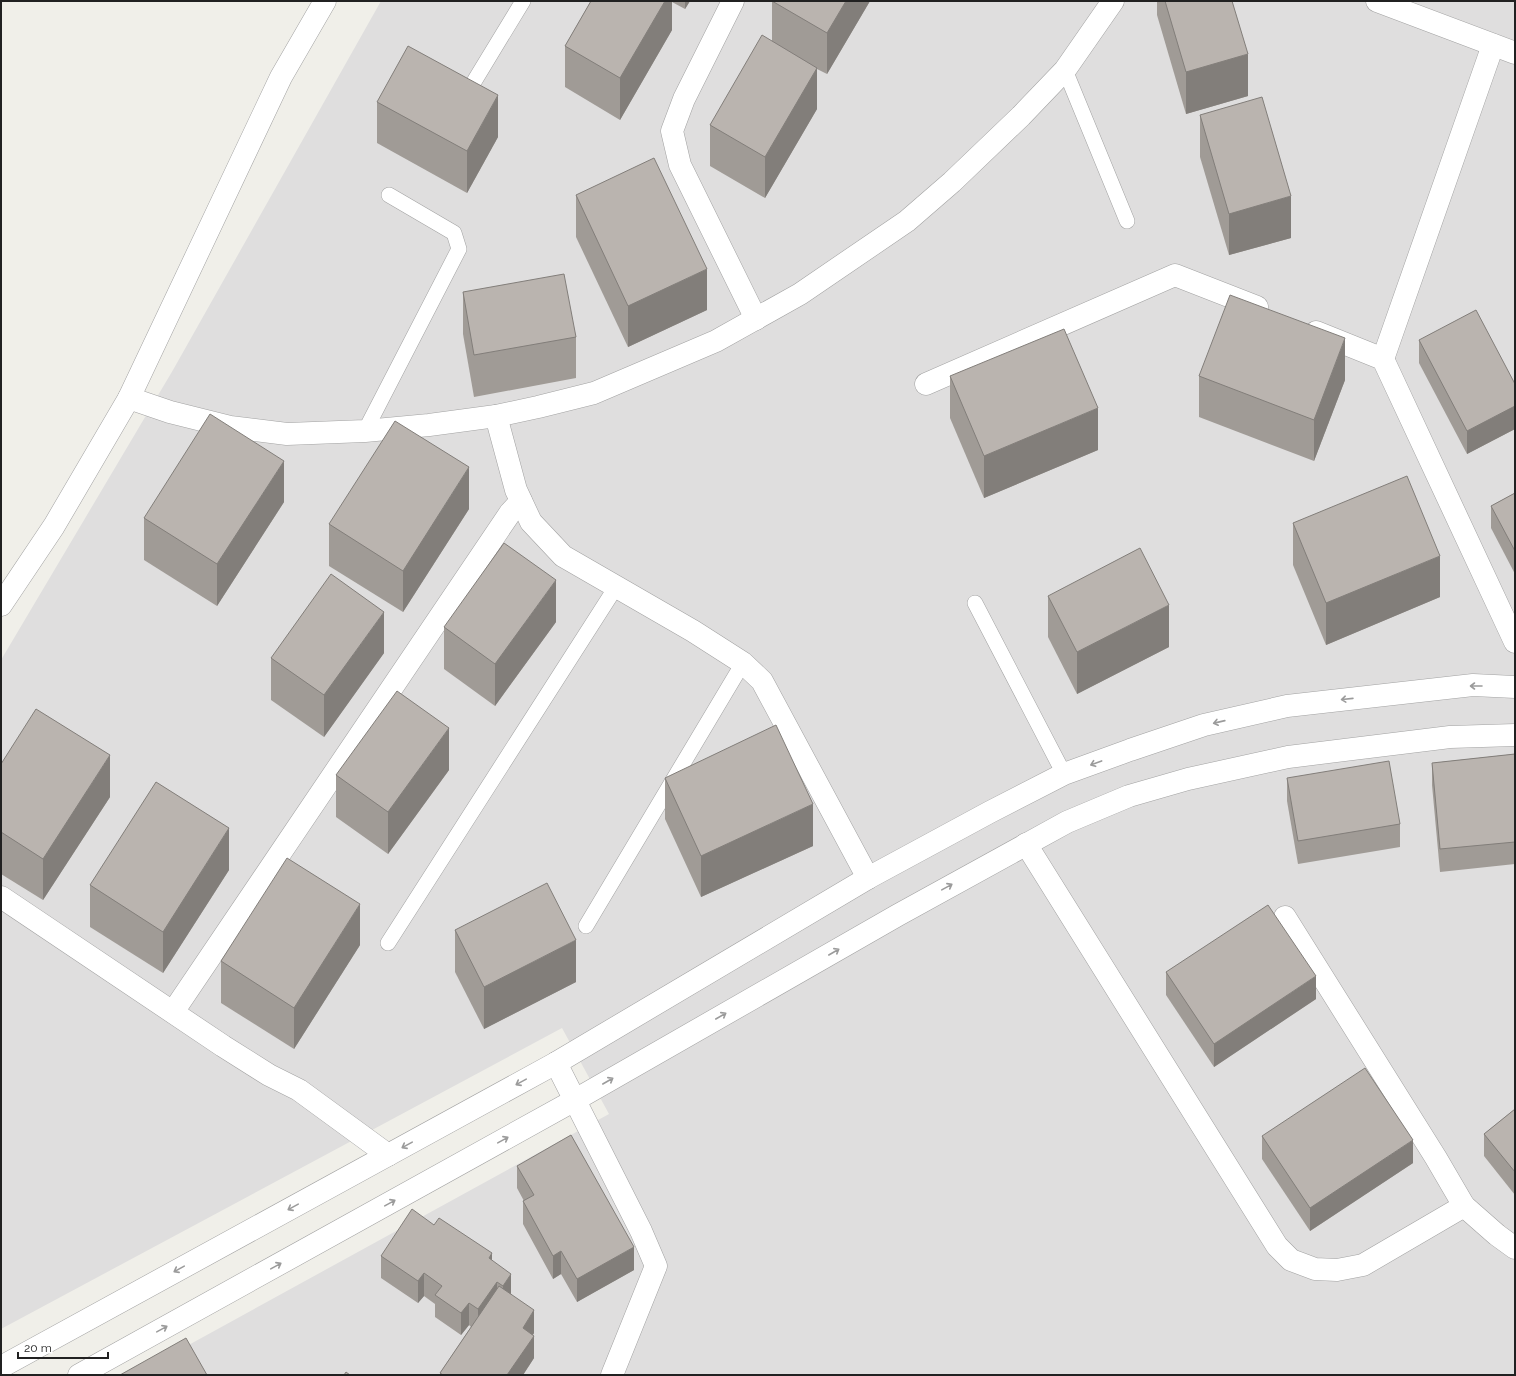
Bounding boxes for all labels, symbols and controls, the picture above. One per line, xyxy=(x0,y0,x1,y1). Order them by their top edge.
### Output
one-way arrow xyxy=(1470,682,1483,690)
one-way arrow xyxy=(1341,695,1354,703)
one-way arrow xyxy=(1213,718,1226,726)
one-way arrow xyxy=(1090,759,1102,767)
one-way arrow xyxy=(941,883,953,891)
one-way arrow xyxy=(828,947,840,955)
one-way arrow xyxy=(715,1012,727,1020)
one-way arrow xyxy=(602,1076,614,1084)
one-way arrow xyxy=(516,1079,528,1086)
one-way arrow xyxy=(497,1135,509,1143)
one-way arrow xyxy=(402,1141,414,1149)
one-way arrow xyxy=(383,1199,395,1206)
one-way arrow xyxy=(288,1203,300,1211)
one-way arrow xyxy=(270,1262,282,1269)
one-way arrow xyxy=(173,1266,185,1274)
one-way arrow xyxy=(156,1325,168,1332)
scale bar xyxy=(18,1334,108,1360)
text: 20 m xyxy=(24,1341,52,1355)

